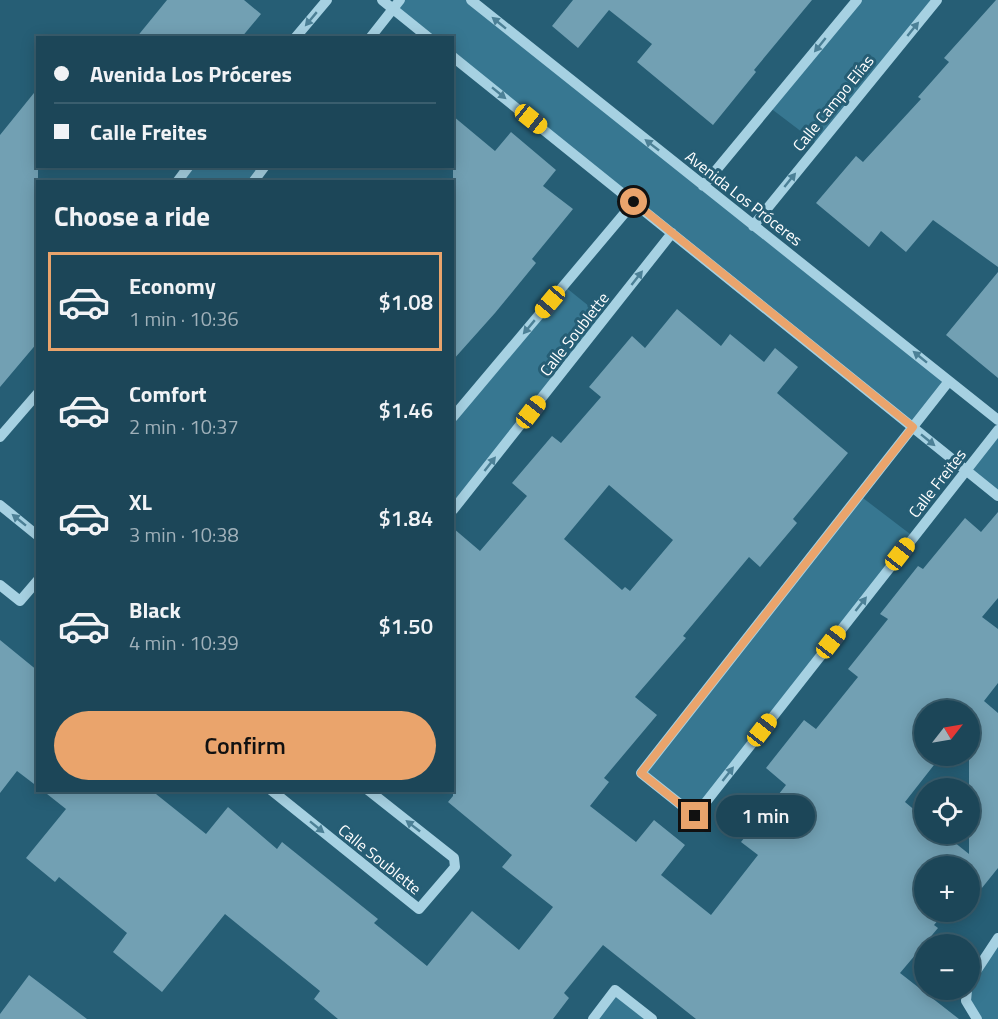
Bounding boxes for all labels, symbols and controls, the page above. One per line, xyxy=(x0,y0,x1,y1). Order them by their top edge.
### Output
one-way arrow xyxy=(305,11,318,26)
one-way arrow xyxy=(492,17,507,30)
one-way arrow xyxy=(907,21,920,37)
one-way arrow xyxy=(814,37,827,52)
street label: Calle Campo Elías xyxy=(787,50,879,156)
text: Avenida Los Próceres xyxy=(90,57,292,91)
one-way arrow xyxy=(491,87,507,100)
car xyxy=(511,101,551,137)
text: Calle Freites xyxy=(90,115,207,149)
one-way arrow xyxy=(644,139,659,151)
street label: Avenida Los Próceres xyxy=(680,144,808,252)
one-way arrow xyxy=(784,172,797,188)
route start xyxy=(620,188,647,215)
text: Choose a ride xyxy=(54,195,210,236)
text: Economy xyxy=(129,269,216,303)
one-way arrow xyxy=(630,271,642,286)
icon: car xyxy=(57,275,111,329)
car xyxy=(532,282,568,322)
text: $1.08 xyxy=(378,285,433,319)
street label: Calle Soublette xyxy=(534,287,614,381)
text: 1 min · 10:36 xyxy=(129,303,239,334)
one-way arrow xyxy=(523,319,536,334)
one-way arrow xyxy=(912,352,927,364)
text: Comfort xyxy=(129,377,207,411)
icon: car xyxy=(57,383,111,437)
car xyxy=(513,392,549,432)
text: $1.46 xyxy=(378,393,433,427)
text: 2 min · 10:37 xyxy=(129,411,239,442)
one-way arrow xyxy=(921,433,936,446)
street label: Calle Freites xyxy=(902,443,972,523)
one-way arrow xyxy=(483,457,495,472)
text: XL xyxy=(129,485,152,519)
icon: car xyxy=(57,491,111,545)
text: $1.84 xyxy=(378,501,433,535)
one-way arrow xyxy=(11,514,27,527)
text: 3 min · 10:38 xyxy=(129,519,239,550)
car xyxy=(882,534,918,574)
text: Black xyxy=(129,593,181,627)
one-way arrow xyxy=(854,597,866,612)
icon: car xyxy=(57,599,111,653)
text: $1.50 xyxy=(378,609,433,643)
car xyxy=(813,622,849,662)
text: 4 min · 10:39 xyxy=(129,627,239,658)
north arrow xyxy=(914,700,980,766)
map controls xyxy=(914,700,980,1000)
car xyxy=(744,710,780,750)
button: Confirm xyxy=(54,711,436,780)
one-way arrow xyxy=(721,767,733,782)
button: locate xyxy=(914,778,980,844)
callout: 1 min xyxy=(716,795,815,837)
text: 1 min xyxy=(741,800,790,831)
route end xyxy=(681,802,708,829)
street label: Calle Soublette xyxy=(333,818,427,900)
one-way arrow xyxy=(406,820,421,833)
one-way arrow xyxy=(309,821,324,833)
button: + xyxy=(914,856,980,922)
button: − xyxy=(914,934,980,1000)

